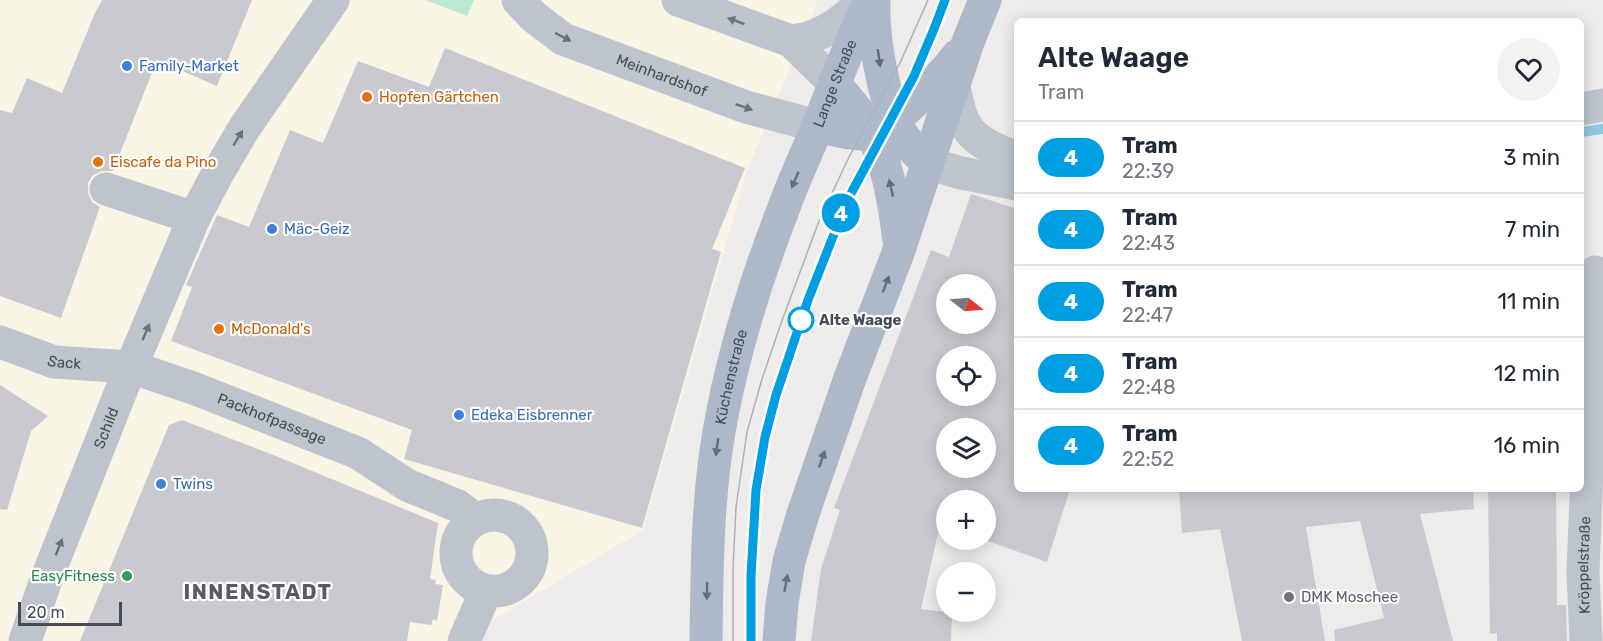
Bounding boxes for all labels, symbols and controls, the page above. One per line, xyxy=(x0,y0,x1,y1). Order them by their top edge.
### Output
one-way arrow xyxy=(727,16,745,25)
one-way arrow xyxy=(554,32,571,42)
street label: Lange Straße xyxy=(809,37,861,130)
button: heart xyxy=(1497,38,1560,101)
text: Alte Waage xyxy=(1038,41,1189,74)
one-way arrow xyxy=(874,49,883,68)
street label: Meinhardshof xyxy=(614,50,710,101)
place label: Family-Market xyxy=(139,57,239,75)
marker: Family-Market xyxy=(120,59,134,73)
text: Tram xyxy=(1038,80,1084,104)
place label: Hopfen Gärtchen xyxy=(379,88,499,106)
marker: Hopfen Gärtchen xyxy=(360,90,374,104)
one-way arrow xyxy=(736,102,754,112)
one-way arrow xyxy=(233,129,243,146)
text: Tram xyxy=(1122,132,1178,159)
text: 3 min xyxy=(1503,144,1560,171)
text: 4 xyxy=(1064,145,1078,170)
place label: Eiscafe da Pino xyxy=(110,153,216,171)
marker: Eiscafe da Pino xyxy=(91,155,105,169)
text: 22:39 xyxy=(1122,159,1174,183)
one-way arrow xyxy=(790,172,800,190)
one-way arrow xyxy=(885,179,895,197)
line badge: 4 xyxy=(822,194,860,232)
text: 4 xyxy=(834,201,848,226)
text: Tram xyxy=(1122,204,1178,231)
text: 7 min xyxy=(1505,216,1560,243)
text: 4 xyxy=(1064,217,1078,242)
place label: Mäc-Geiz xyxy=(284,220,350,238)
marker: Mäc-Geiz xyxy=(265,222,279,236)
text: 22:43 xyxy=(1122,231,1175,255)
north arrow xyxy=(936,274,996,334)
map controls xyxy=(936,274,996,622)
one-way arrow xyxy=(881,275,891,293)
text: Tram xyxy=(1122,276,1178,303)
text: 11 min xyxy=(1498,288,1560,315)
text: 4 xyxy=(1064,289,1078,314)
text: 22:47 xyxy=(1122,303,1173,327)
marker: Alte Waage xyxy=(788,307,814,333)
place label: Alte Waage xyxy=(819,311,901,329)
place label: McDonald's xyxy=(231,320,311,338)
marker: McDonald's xyxy=(212,322,226,336)
one-way arrow xyxy=(141,323,151,341)
street label: Küchenstraße xyxy=(711,327,751,426)
button: locate xyxy=(936,346,996,406)
text: Tram xyxy=(1122,348,1178,375)
street label: Sack xyxy=(45,351,82,373)
text: 12 min xyxy=(1494,360,1560,387)
text: 4 xyxy=(1064,361,1078,386)
text: 22:48 xyxy=(1122,375,1176,399)
street label: Packhofpassage xyxy=(215,390,329,449)
street label: Schild xyxy=(90,405,123,451)
place label: Edeka Eisbrenner xyxy=(471,406,593,424)
marker: Edeka Eisbrenner xyxy=(452,408,466,422)
button: layers xyxy=(936,418,996,478)
text: Tram xyxy=(1122,420,1178,447)
text: 16 min xyxy=(1494,432,1560,459)
text: 4 xyxy=(1064,433,1078,458)
one-way arrow xyxy=(712,438,721,457)
text: 22:52 xyxy=(1122,447,1174,471)
one-way arrow xyxy=(818,450,827,468)
place label: Twins xyxy=(173,475,213,493)
marker: Twins xyxy=(154,477,168,491)
button: + xyxy=(936,490,996,550)
street label: Kröppelstraße xyxy=(1574,516,1594,614)
one-way arrow xyxy=(54,537,64,555)
button: − xyxy=(936,562,996,622)
place label: EasyFitness xyxy=(31,567,115,585)
marker: EasyFitness xyxy=(120,569,134,583)
one-way arrow xyxy=(781,573,790,592)
district label: INNENSTADT xyxy=(183,579,333,604)
one-way arrow xyxy=(702,581,712,600)
place label: DMK Moschee xyxy=(1301,588,1398,606)
marker: DMK Moschee xyxy=(1282,590,1296,604)
scale bar xyxy=(18,599,122,626)
text: 20 m xyxy=(27,603,65,622)

